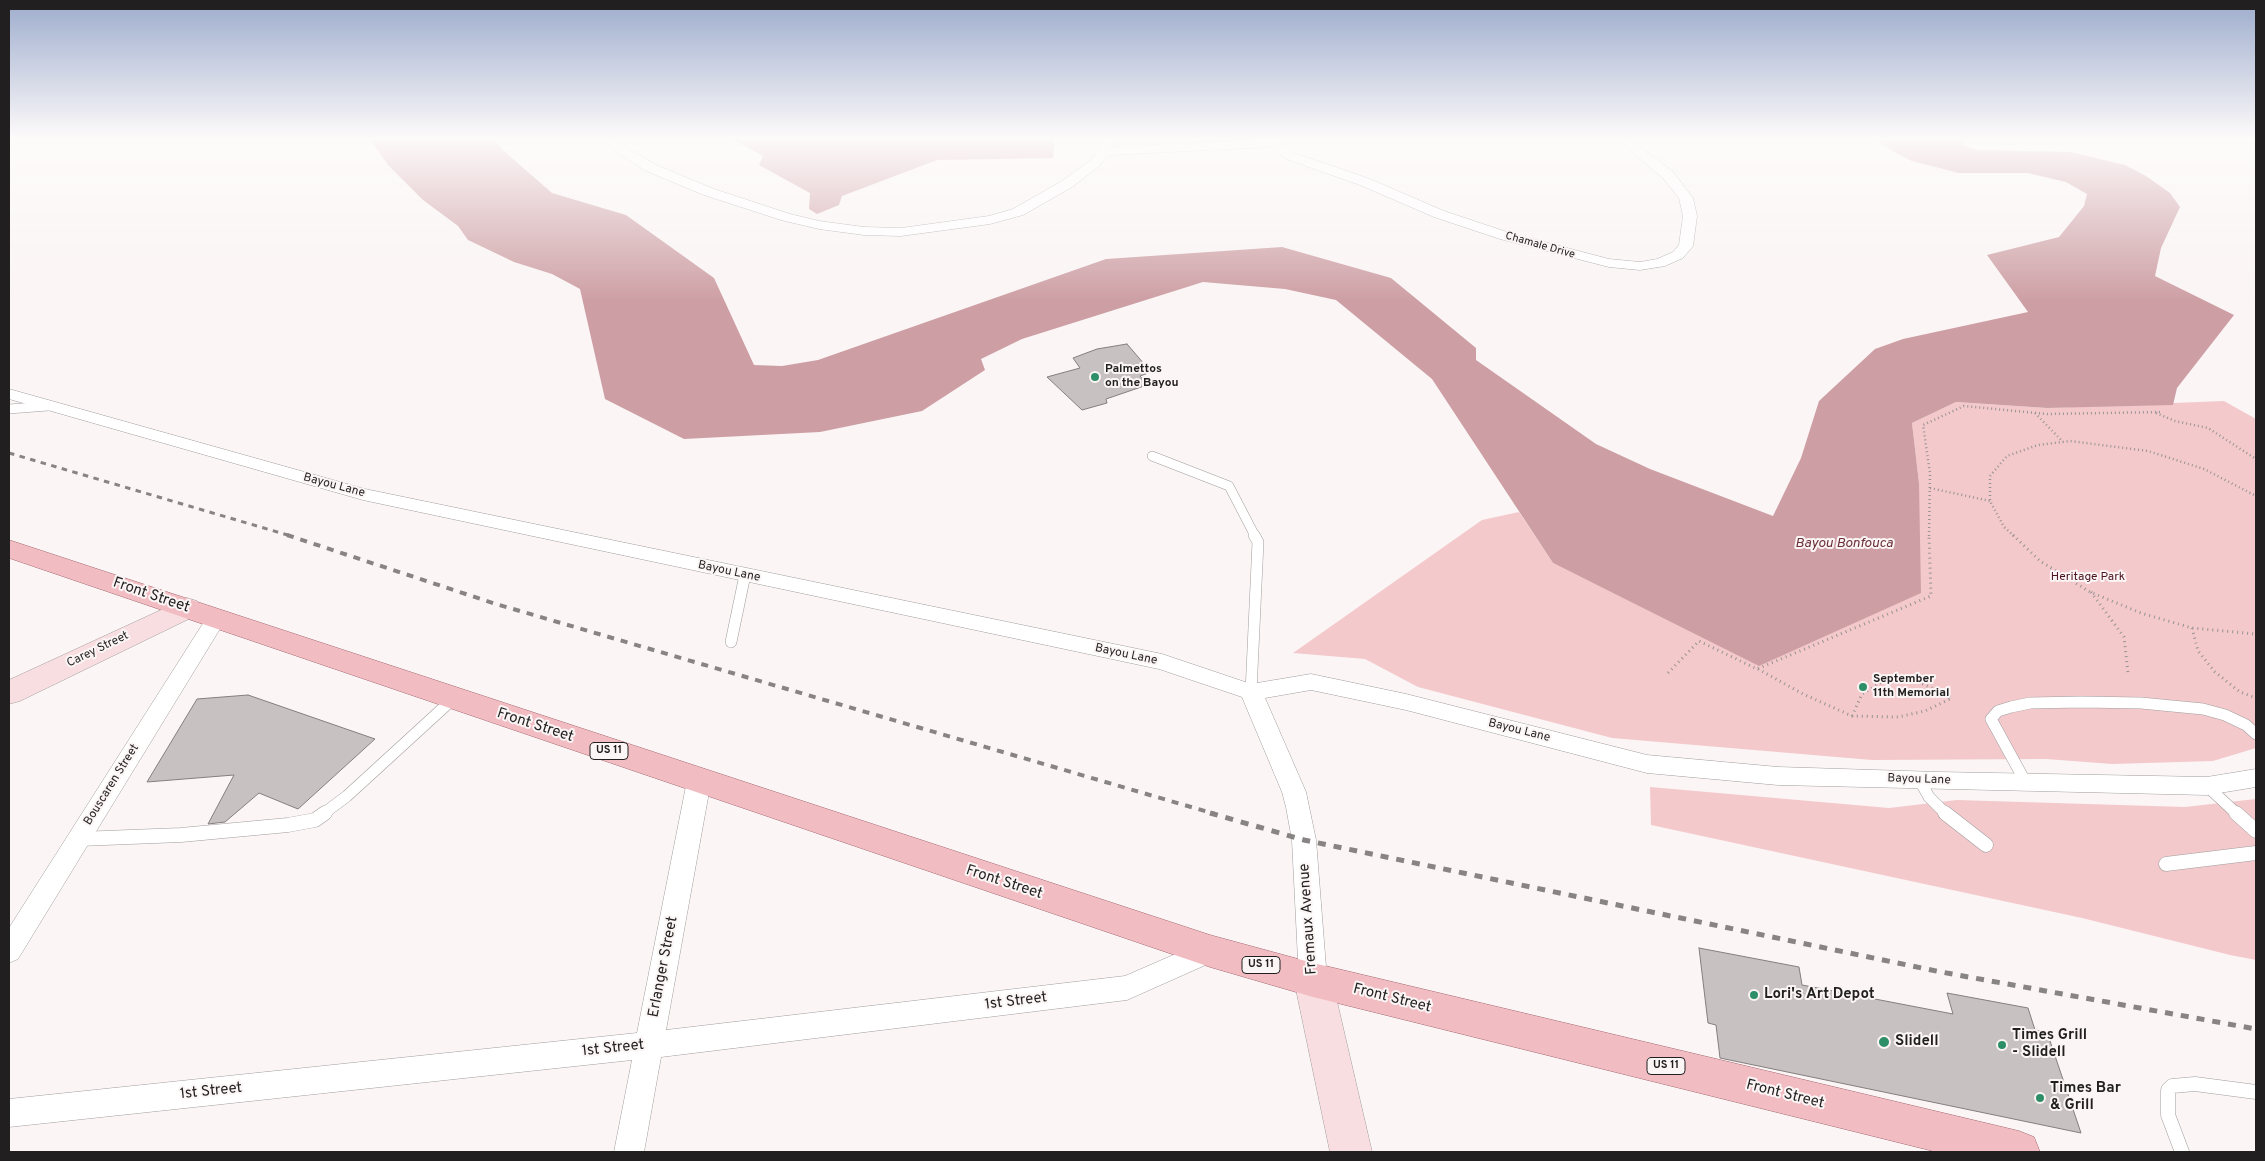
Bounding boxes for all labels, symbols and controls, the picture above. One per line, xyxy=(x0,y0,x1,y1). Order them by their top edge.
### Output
street label: Chamale Drive xyxy=(1504,230,1576,262)
place label: Palmettos on the Bayou xyxy=(1105,363,1179,391)
marker: Palmettos on the Bayou xyxy=(1089,371,1101,383)
street label: Bayou Lane xyxy=(302,471,366,501)
water label: Bayou Bonfouca xyxy=(1795,536,1893,552)
street label: Bayou Lane xyxy=(696,558,762,586)
park label: Heritage Park xyxy=(2051,571,2125,585)
street label: Front Street xyxy=(110,575,192,617)
street label: Carey Street xyxy=(65,629,131,671)
street label: Bayou Lane xyxy=(1093,641,1159,669)
place label: September 11th Memorial xyxy=(1873,673,1949,701)
marker: September 11th Memorial xyxy=(1857,681,1869,693)
street label: Front Street xyxy=(494,705,576,747)
street label: Bayou Lane xyxy=(1487,716,1551,746)
street label: Bouscaren Street xyxy=(81,742,143,828)
road number: US 11 xyxy=(590,742,628,759)
street label: Bayou Lane xyxy=(1887,772,1951,788)
street label: Front Street xyxy=(963,862,1045,904)
street label: Fremaux Avenue xyxy=(1296,863,1322,975)
street label: Erlanger Street xyxy=(645,915,683,1019)
road number: US 11 xyxy=(1242,956,1280,974)
street label: Front Street xyxy=(1351,981,1433,1017)
place label: Lori's Art Depot xyxy=(1764,986,1875,1004)
street label: 1st Street xyxy=(984,989,1048,1015)
marker: Lori's Art Depot xyxy=(1748,989,1760,1001)
place label: Times Grill - Slidell xyxy=(2012,1027,2087,1062)
place label: Slidell xyxy=(1895,1033,1939,1051)
marker: Slidell xyxy=(1877,1035,1891,1049)
street label: 1st Street xyxy=(581,1037,645,1061)
marker: Times Grill - Slidell xyxy=(1996,1039,2008,1051)
road number: US 11 xyxy=(1647,1058,1685,1074)
street label: Front Street xyxy=(1744,1077,1826,1113)
street label: 1st Street xyxy=(179,1080,243,1104)
place label: Times Bar & Grill xyxy=(2050,1080,2121,1115)
marker: Times Bar & Grill xyxy=(2034,1092,2046,1104)

